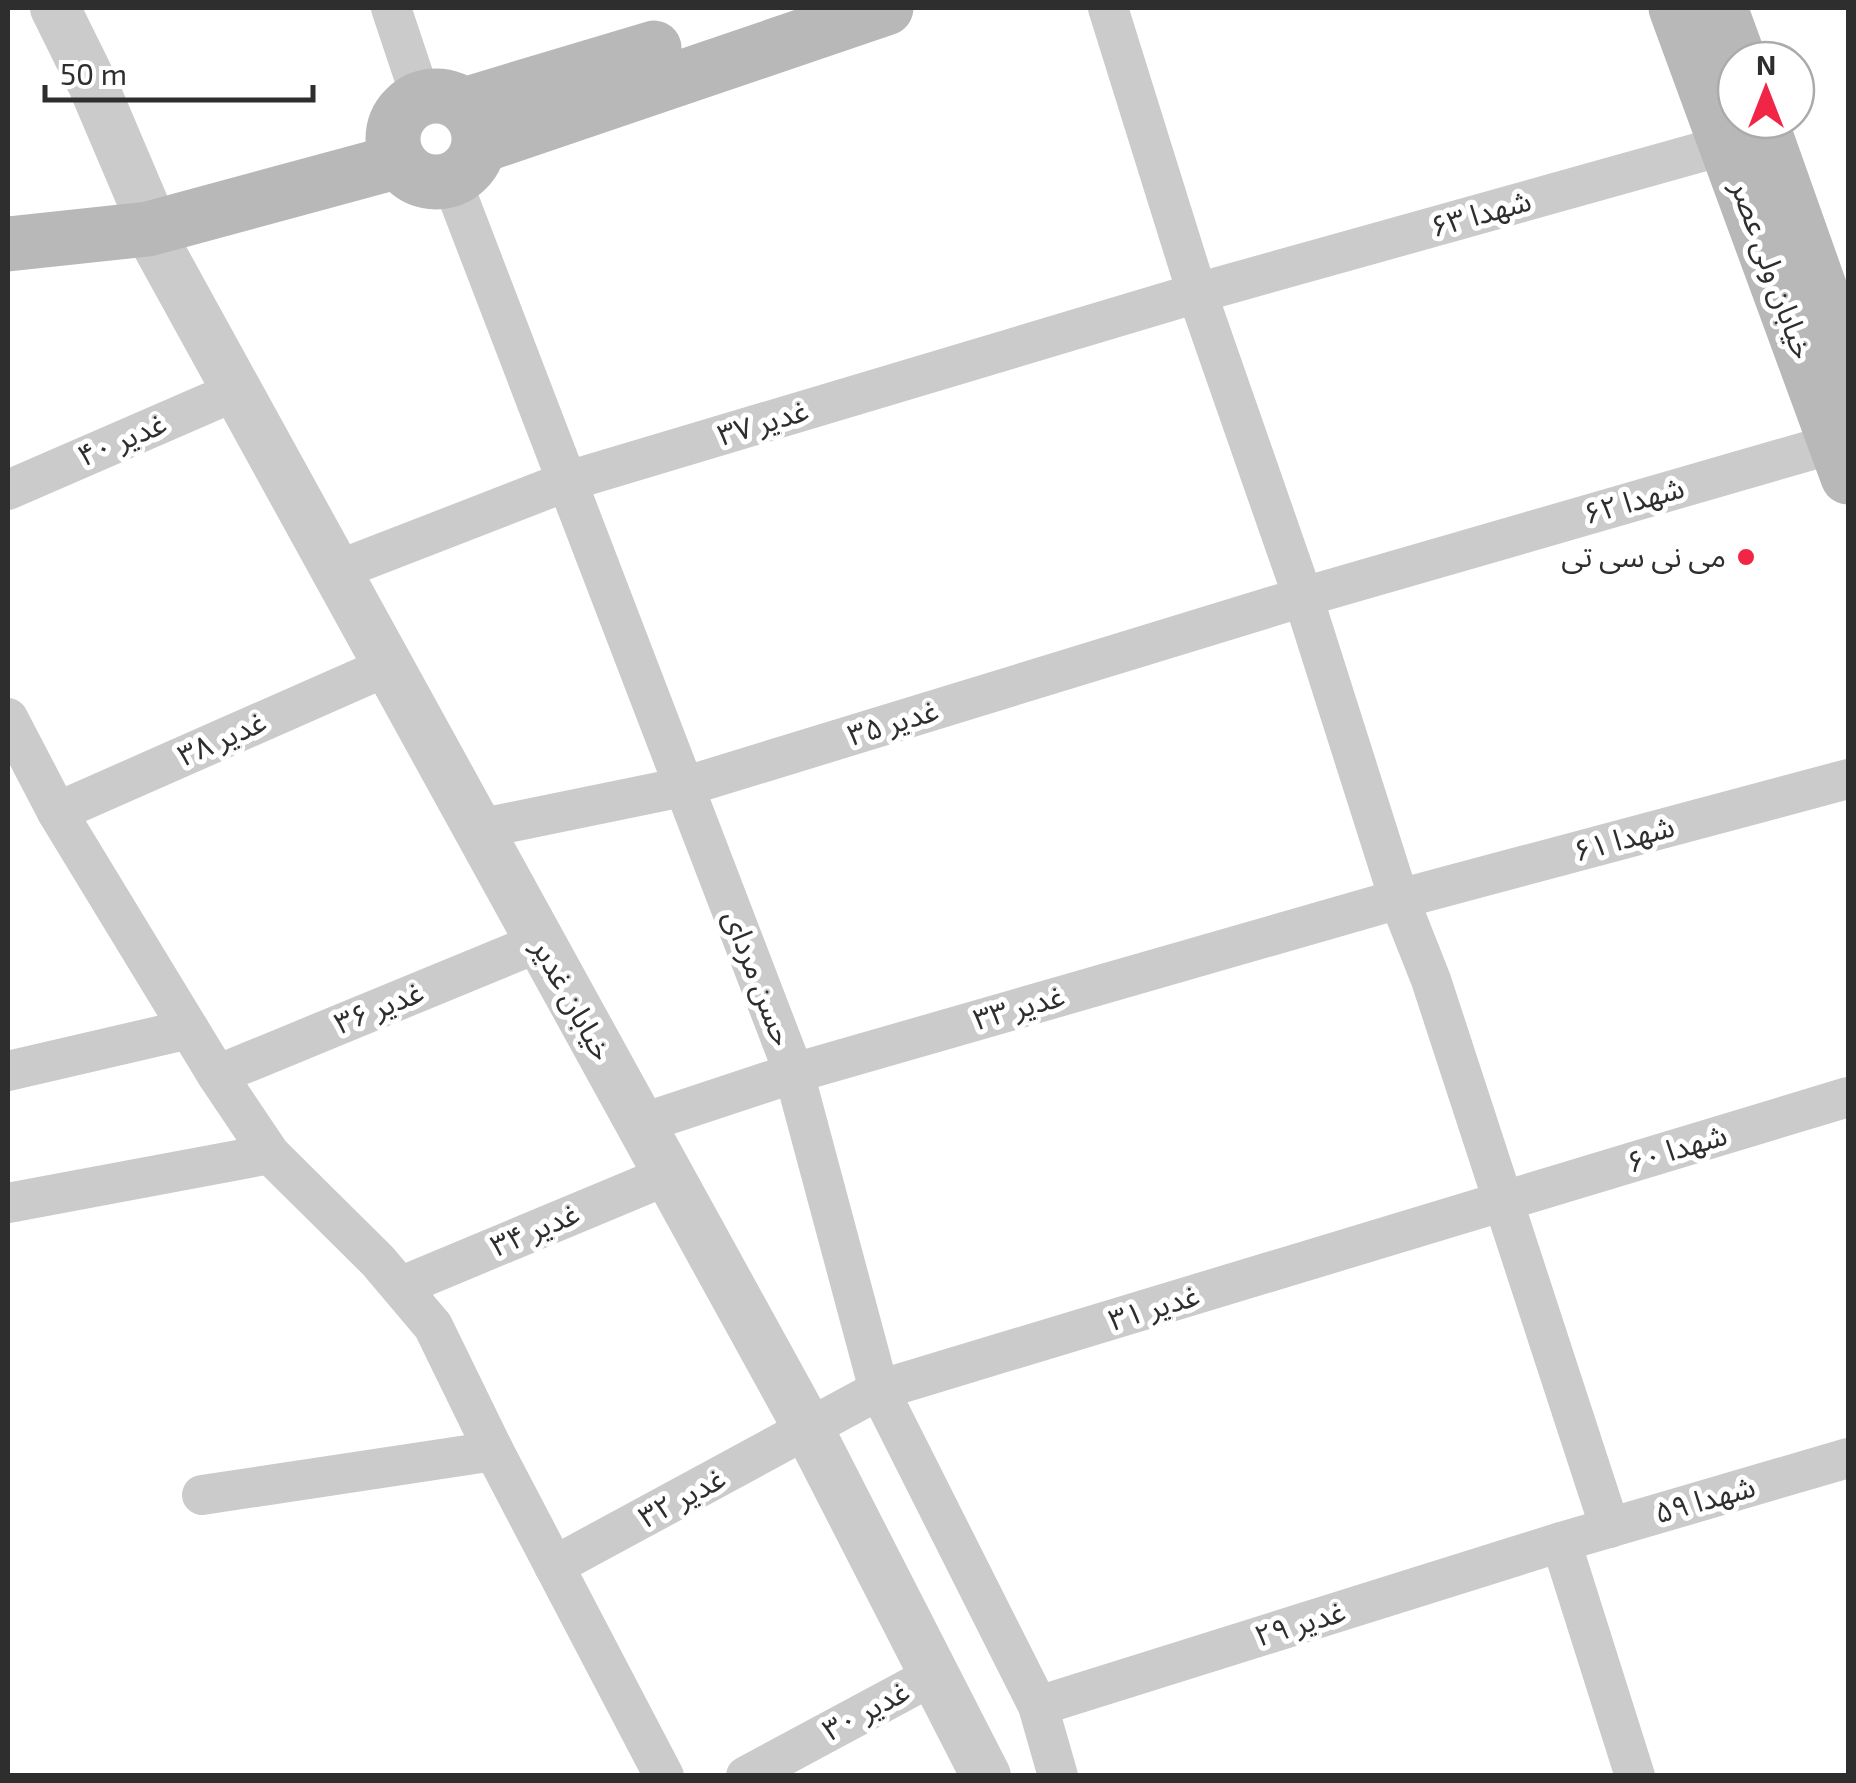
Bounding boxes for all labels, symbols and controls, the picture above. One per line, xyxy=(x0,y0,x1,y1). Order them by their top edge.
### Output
scale bar xyxy=(45,40,312,102)
north arrow xyxy=(1716,40,1816,140)
text: N xyxy=(1756,47,1776,81)
text: 50 m xyxy=(60,55,127,91)
street label: خیابان ولی عصر xyxy=(1724,174,1823,364)
street label: شهدا ۶۳ xyxy=(1426,181,1535,245)
street label: غدیر ۳۷ xyxy=(713,390,812,453)
street label: غدیر ۴۰ xyxy=(71,403,171,474)
street label: شهدا ۶۲ xyxy=(1579,468,1688,532)
place label: می نی سی تی xyxy=(1561,537,1726,574)
marker: می نی سی تی xyxy=(1735,546,1757,568)
street label: غدیر ۳۵ xyxy=(843,690,942,753)
street label: غدیر ۳۸ xyxy=(171,702,271,773)
street label: شهدا ۶۱ xyxy=(1569,806,1678,869)
street label: حسن مردای xyxy=(717,904,802,1051)
street label: خیابان غدیر xyxy=(524,931,622,1067)
street label: غدیر ۳۶ xyxy=(328,972,428,1041)
street label: غدیر ۳۳ xyxy=(969,976,1068,1037)
street label: شهدا ۶۰ xyxy=(1622,1115,1731,1180)
street label: غدیر ۳۴ xyxy=(484,1193,584,1264)
street label: غدیر ۳۱ xyxy=(1104,1275,1203,1338)
street label: غدیر ۳۲ xyxy=(632,1459,731,1535)
street label: شهدا ۵۹ xyxy=(1650,1467,1759,1531)
street label: غدیر ۲۹ xyxy=(1250,1591,1349,1654)
street label: غدیر ۳۰ xyxy=(816,1672,915,1748)

